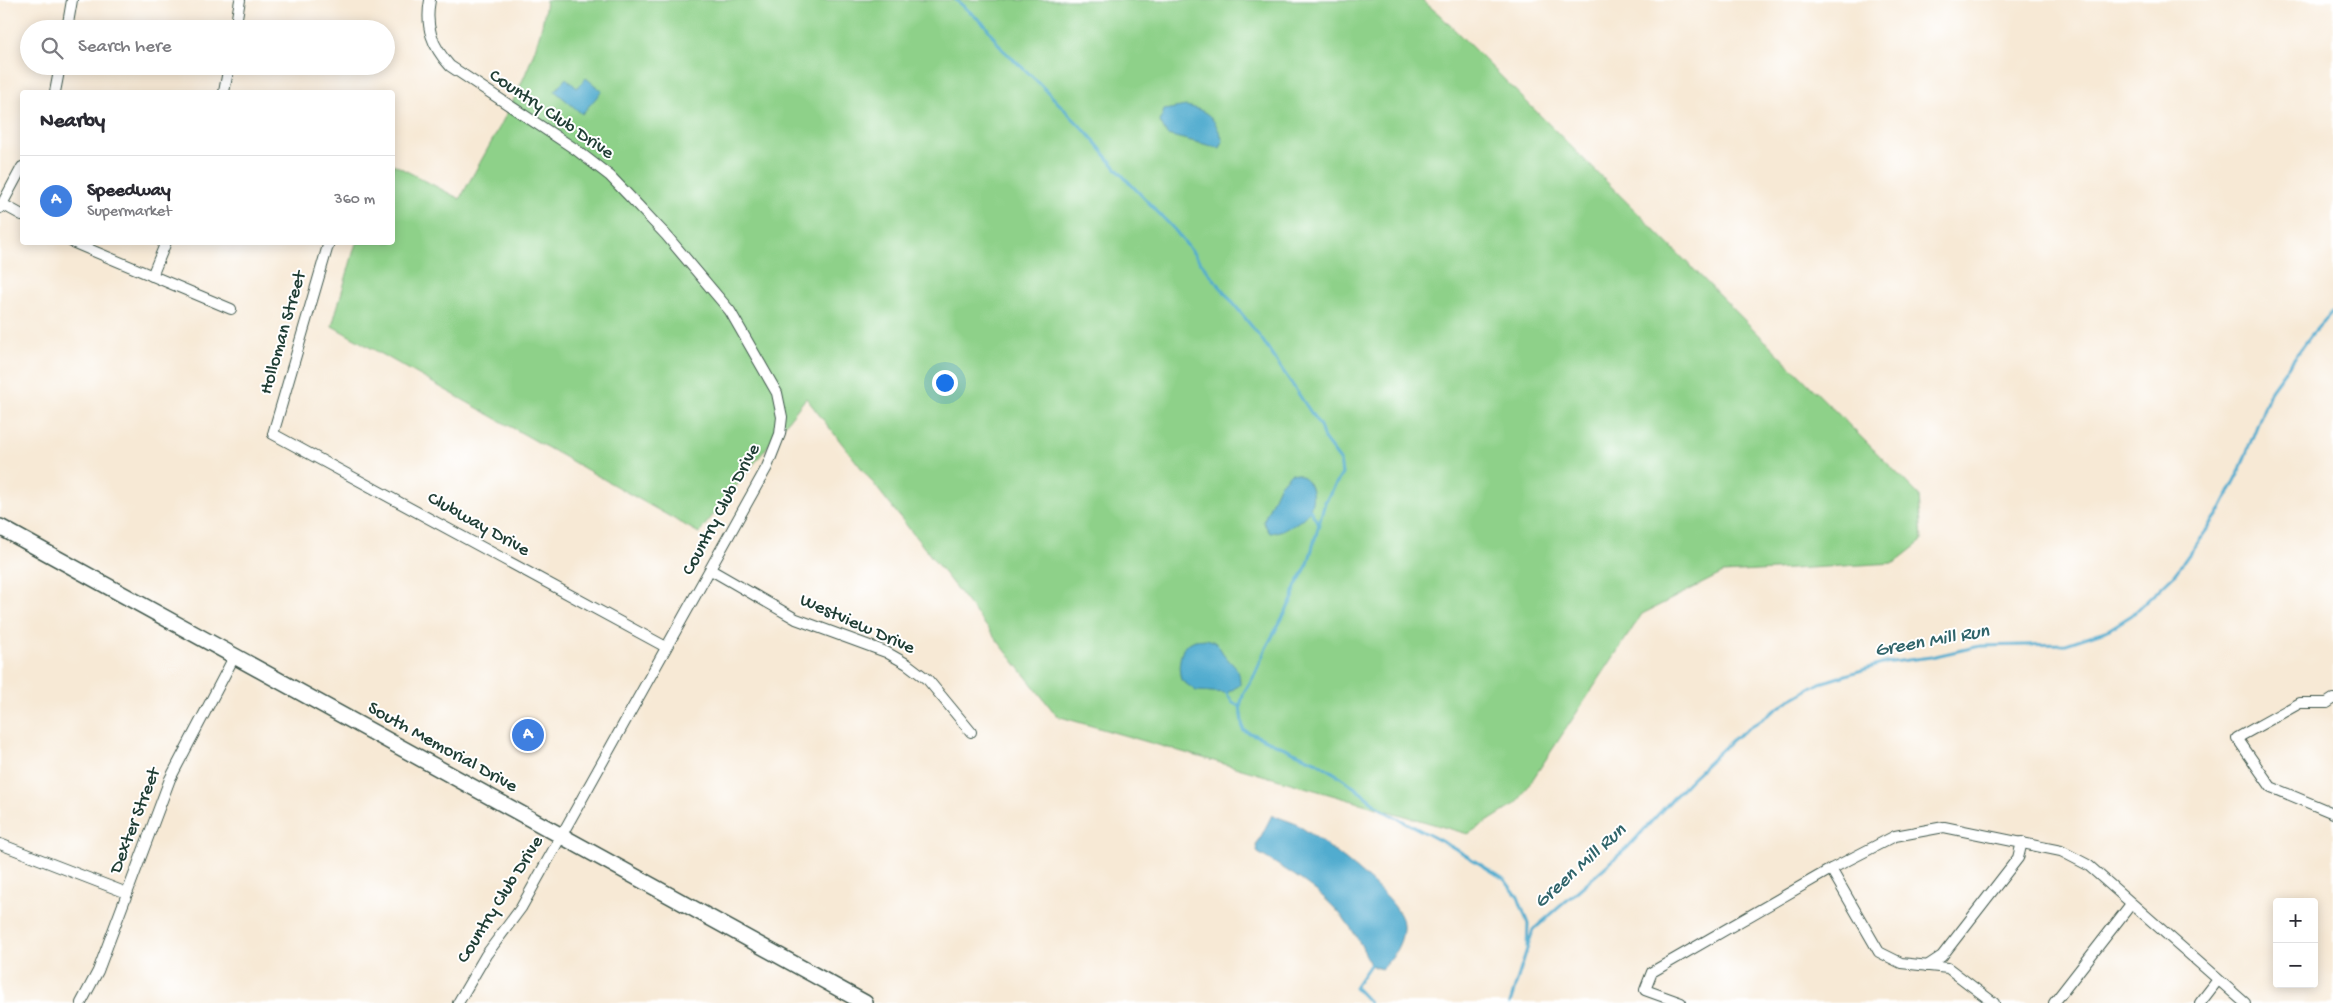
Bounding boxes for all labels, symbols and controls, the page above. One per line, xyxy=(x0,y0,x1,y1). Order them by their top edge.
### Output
search box xyxy=(20,20,395,75)
icon: search xyxy=(38,34,66,62)
text: Search here xyxy=(78,36,172,59)
street label: Country Club Drive xyxy=(484,65,618,165)
text: Nearby xyxy=(40,110,105,135)
text: Speedway xyxy=(87,180,171,203)
text: A xyxy=(51,191,61,210)
text: 360 m xyxy=(334,191,375,210)
text: Supermarket xyxy=(87,203,172,222)
street label: Holloman Street xyxy=(255,267,313,397)
your location xyxy=(932,370,958,396)
street label: Country Club Drive xyxy=(678,440,766,580)
street label: Clubway Drive xyxy=(423,487,534,563)
street label: Westview Drive xyxy=(796,589,918,661)
water label: Green Mill Run xyxy=(1873,621,1991,663)
street label: South Memorial Drive xyxy=(363,697,521,799)
pin: A xyxy=(512,716,544,754)
street label: Dexter Street xyxy=(105,763,168,879)
water label: Green Mill Run xyxy=(1530,819,1632,914)
street label: Country Club Drive xyxy=(453,832,549,968)
map controls xyxy=(2273,898,2318,988)
button: + xyxy=(2273,898,2318,943)
button: − xyxy=(2273,943,2318,988)

